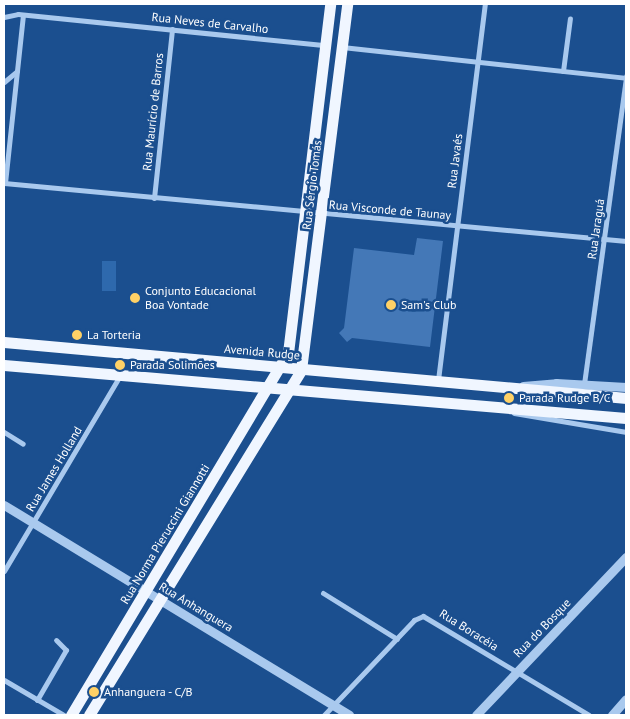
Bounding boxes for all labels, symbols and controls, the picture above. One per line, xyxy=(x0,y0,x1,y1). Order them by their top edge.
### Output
street label: Rua Neves de Carvalho xyxy=(151,10,269,36)
street label: Rua Maurício de Barros xyxy=(140,52,166,172)
street label: Rua Javaés xyxy=(445,133,465,189)
street label: Rua Sérgio Tomás xyxy=(299,139,325,231)
street label: Rua Visconde de Taunay xyxy=(328,197,452,223)
street label: Rua Jaraguá xyxy=(585,198,607,260)
place label: Conjunto Educacional Boa Vontade xyxy=(145,284,256,312)
marker: Conjunto Educacional Boa Vontade xyxy=(129,292,141,304)
place label: Sam's Club xyxy=(401,298,456,312)
marker: Sam's Club xyxy=(385,299,397,311)
place label: La Torteria xyxy=(87,328,141,342)
marker: La Torteria xyxy=(71,329,83,341)
street label: Avenida Rudge xyxy=(223,342,301,362)
place label: Parada Solimões xyxy=(130,358,215,372)
marker: Parada Solimões xyxy=(114,359,126,371)
place label: Parada Rudge B/C xyxy=(519,391,611,405)
marker: Parada Rudge B/C xyxy=(503,392,515,404)
street label: Rua James Holland xyxy=(23,424,85,514)
street label: Rua Norma Pieruccini Giannotti xyxy=(117,461,213,607)
street label: Rua Anhanguera xyxy=(156,579,236,635)
street label: Rua do Bosque xyxy=(510,596,574,660)
street label: Rua Boracéia xyxy=(437,606,501,654)
place label: Anhanguera - C/B xyxy=(104,685,195,699)
marker: Anhanguera - C/B xyxy=(88,686,100,698)

